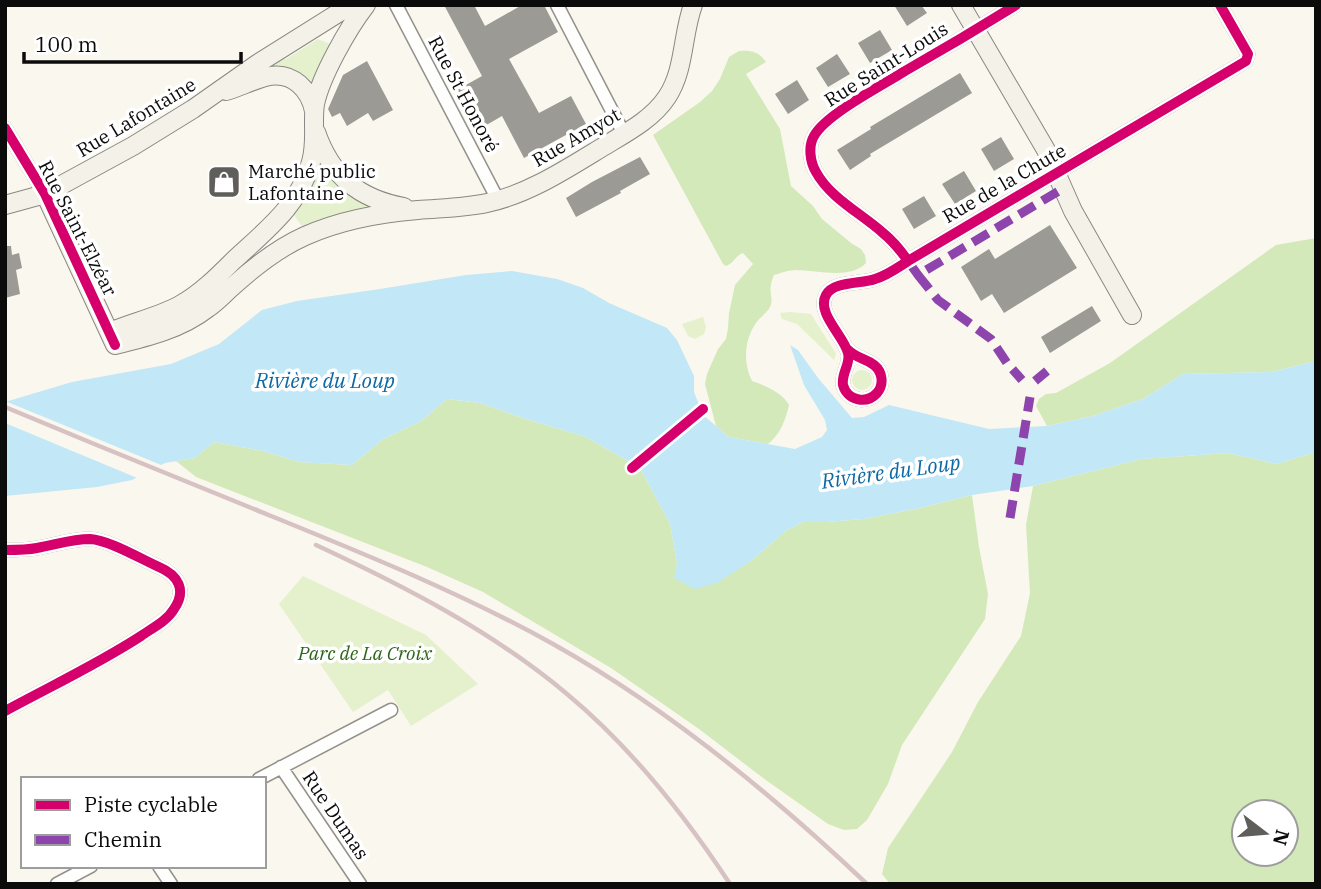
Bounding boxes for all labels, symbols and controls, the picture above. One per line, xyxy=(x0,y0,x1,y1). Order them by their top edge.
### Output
street label: Rue Saint-Louis xyxy=(820,16,952,112)
scale bar xyxy=(24,21,242,65)
text: 100 m xyxy=(35,30,98,58)
street label: Rue St Honoré xyxy=(423,32,505,156)
street label: Rue Lafontaine xyxy=(72,72,200,162)
street label: Rue Amyot xyxy=(528,102,624,172)
street label: Rue de la Chute xyxy=(938,138,1070,228)
street label: Rue Saint-Elzéar xyxy=(33,156,123,300)
place label: Marché public Lafontaine xyxy=(248,159,376,205)
shop icon: Marché public Lafontaine xyxy=(205,163,243,201)
water label: Rivière du Loup xyxy=(254,366,395,394)
water label: Rivière du Loup xyxy=(819,447,962,495)
park label: Parc de La Croix xyxy=(297,641,432,665)
street label: Rue Dumas xyxy=(298,766,374,864)
legend xyxy=(21,777,266,868)
text: Piste cyclable xyxy=(84,790,218,818)
north arrow xyxy=(1230,798,1300,868)
text: Chemin xyxy=(84,825,162,853)
text: N xyxy=(1268,827,1295,848)

